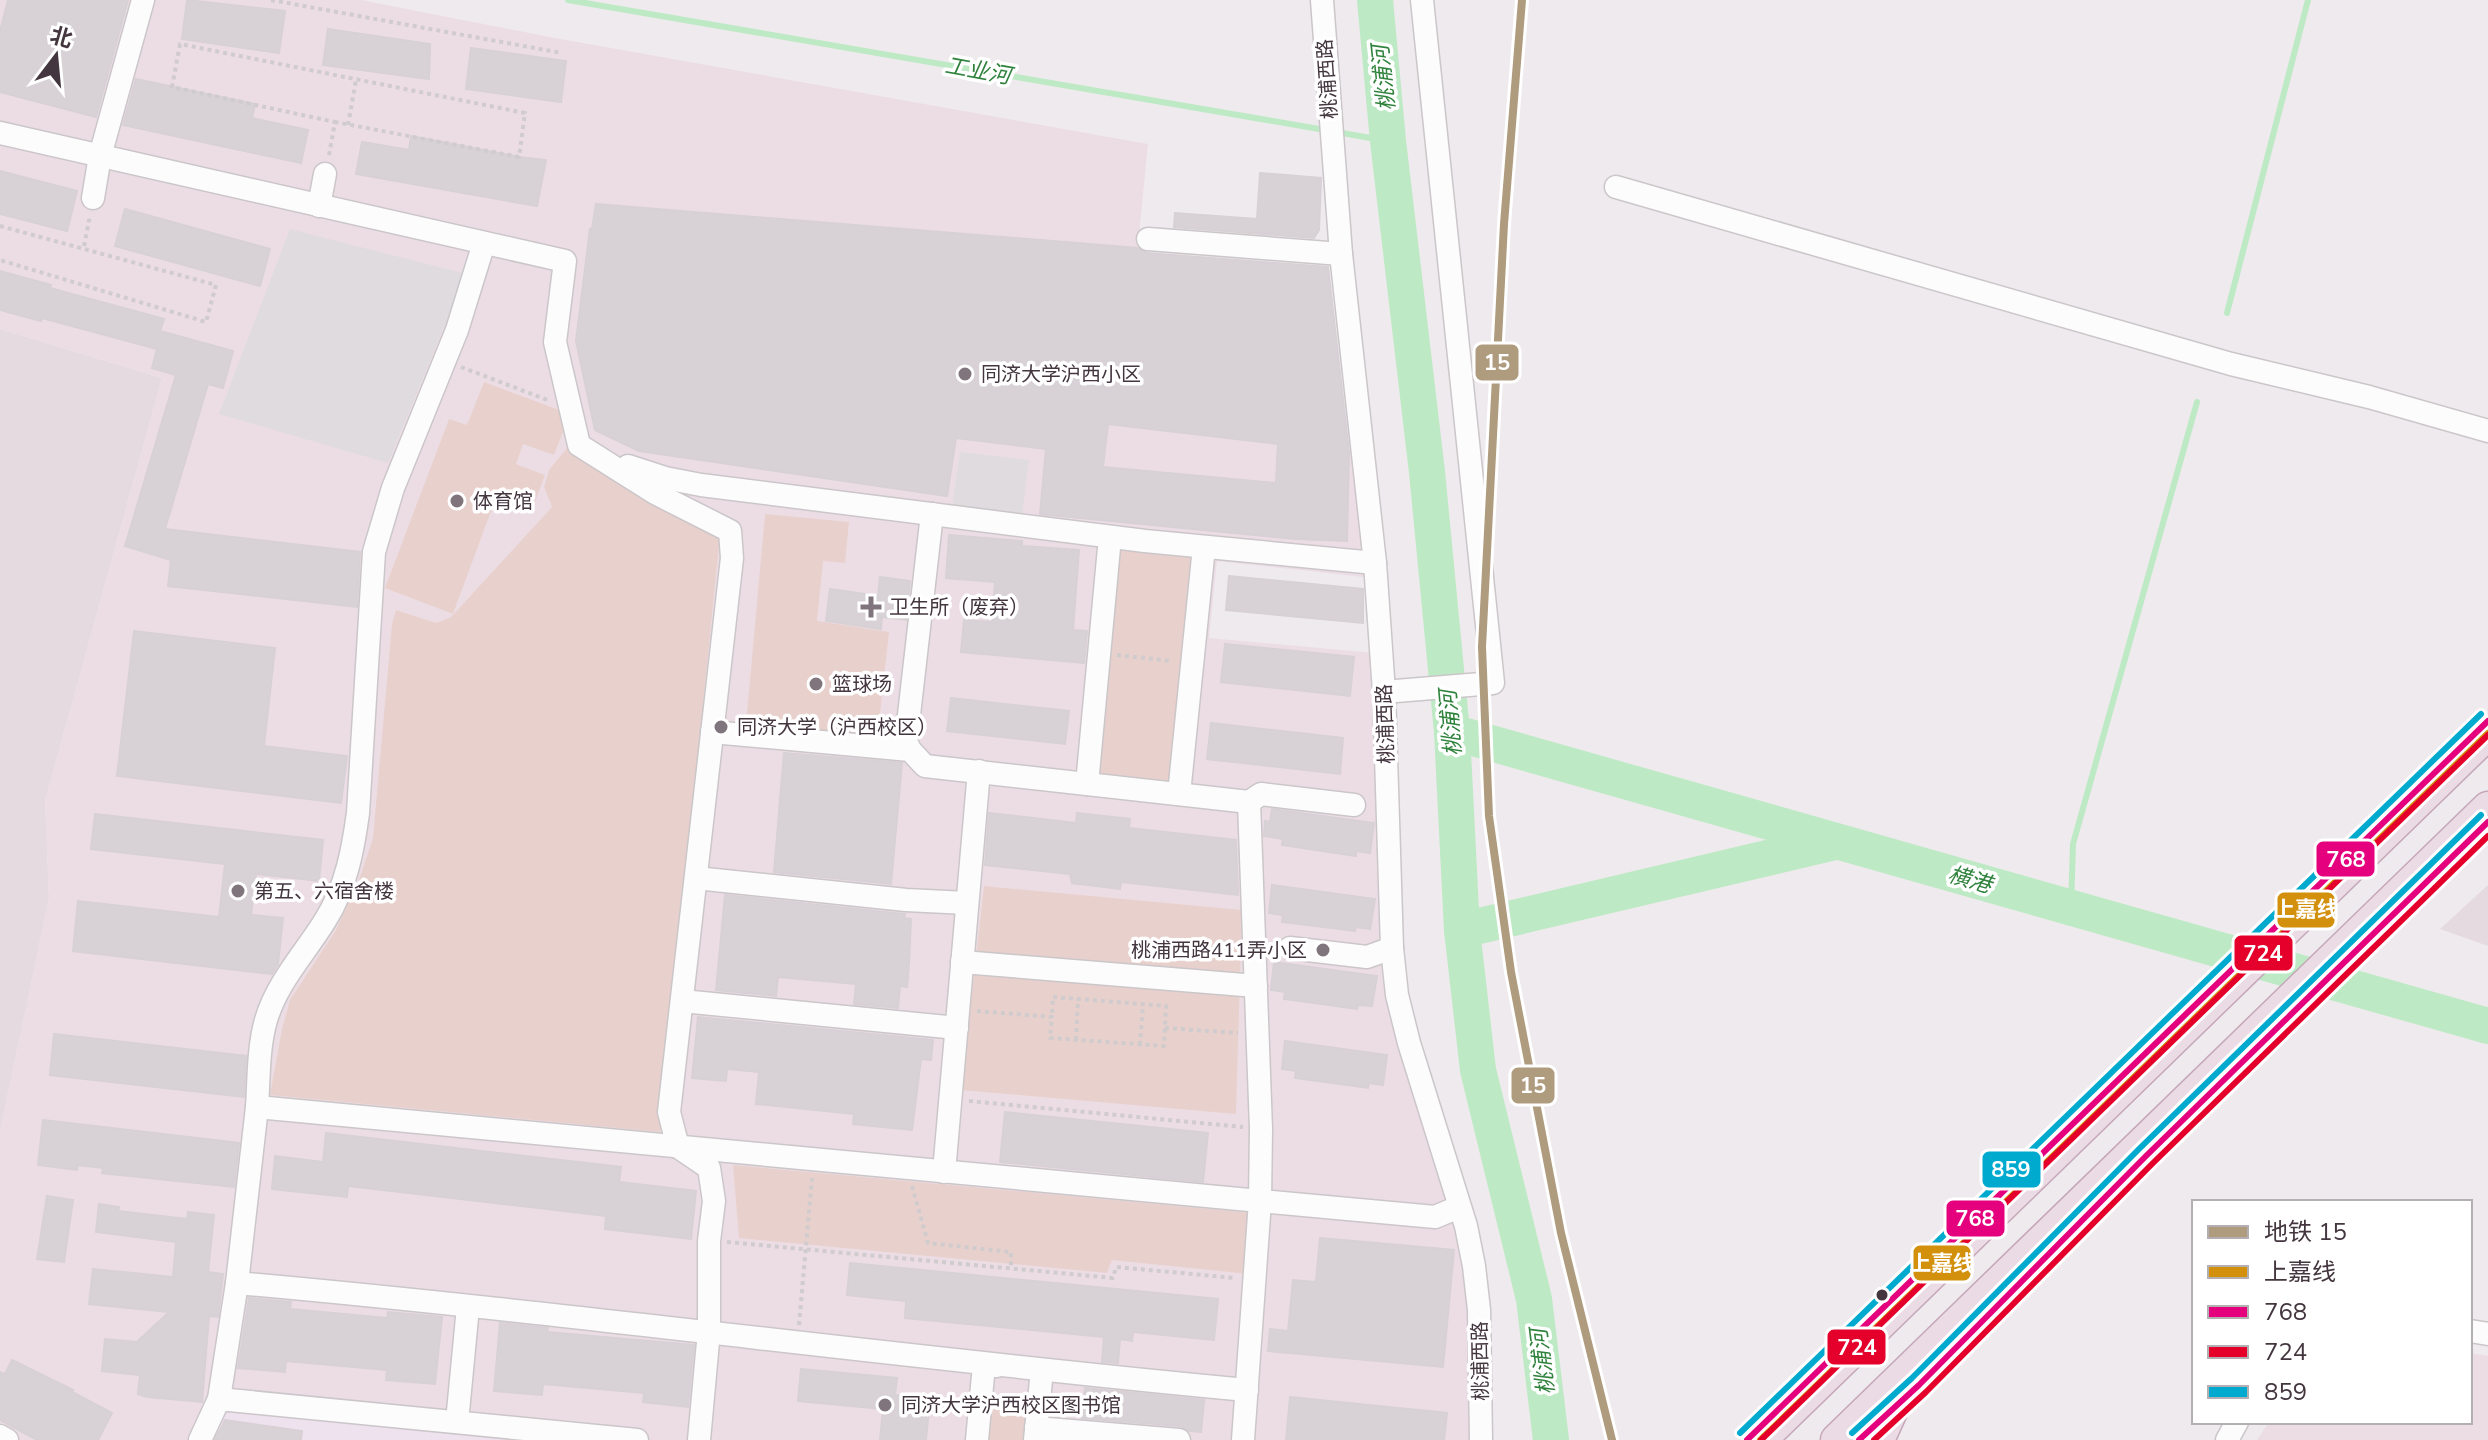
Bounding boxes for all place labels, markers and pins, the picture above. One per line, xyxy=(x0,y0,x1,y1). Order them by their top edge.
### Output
place label: 同济大学沪西小区 xyxy=(981,361,1141,388)
marker: 同济大学沪西小区 xyxy=(956,365,974,383)
place label: 体育馆 xyxy=(473,488,533,515)
marker: 体育馆 xyxy=(448,492,466,510)
place label: 卫生所（废弃） xyxy=(889,594,1029,621)
marker: 卫生所（废弃） xyxy=(860,596,882,618)
place label: 篮球场 xyxy=(832,671,892,698)
marker: 篮球场 xyxy=(807,675,825,693)
place label: 同济大学（沪西校区） xyxy=(737,714,937,741)
marker: 同济大学（沪西校区） xyxy=(712,718,730,736)
place label: 第五、六宿舍楼 xyxy=(254,878,394,905)
marker: 第五、六宿舍楼 xyxy=(229,882,247,900)
place label: 桃浦西路411弄小区 xyxy=(1131,937,1307,964)
marker: 桃浦西路411弄小区 xyxy=(1314,941,1332,959)
unlabelled marker xyxy=(1874,1287,1890,1303)
place label: 同济大学沪西校区图书馆 xyxy=(901,1392,1121,1419)
marker: 同济大学沪西校区图书馆 xyxy=(876,1396,894,1414)

